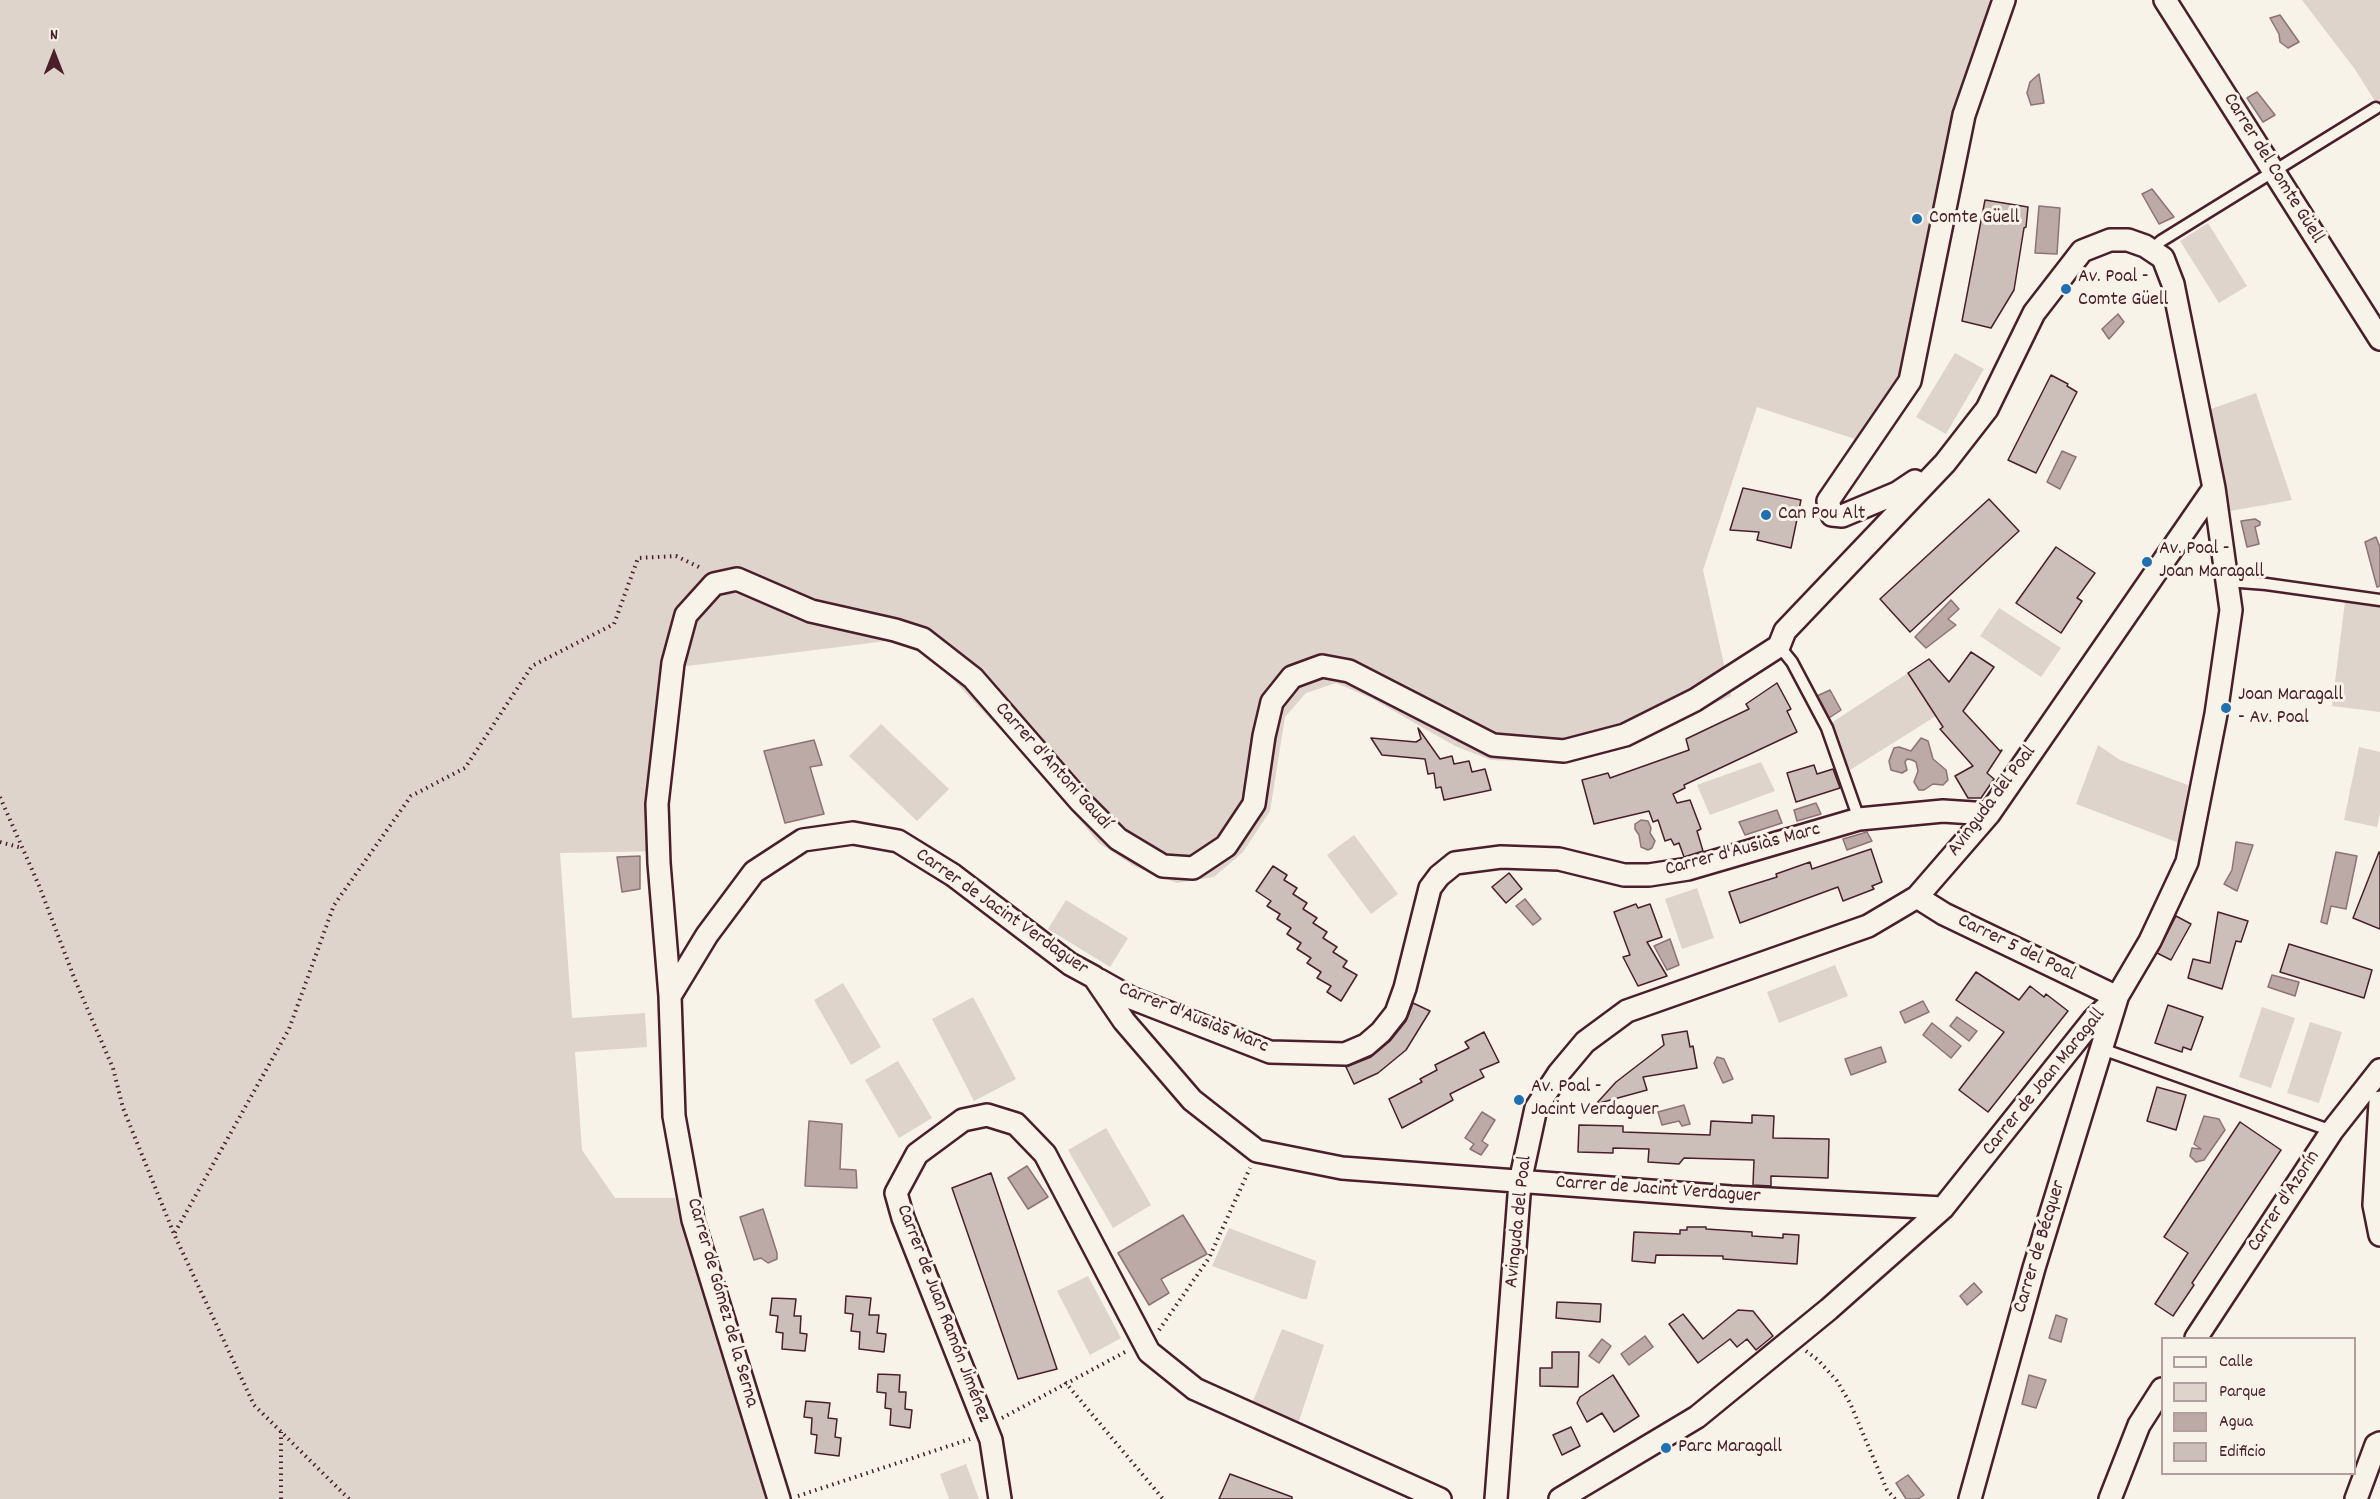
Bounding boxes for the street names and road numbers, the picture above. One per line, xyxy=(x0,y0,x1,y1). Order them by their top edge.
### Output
street label: Carrer del Comte Güell xyxy=(2216,89,2328,249)
street label: Carrer d'Antoni Gaudí xyxy=(988,698,1116,836)
street label: Avinguda del Poal xyxy=(1944,742,2042,862)
street label: Carrer d'Ausiàs Marc xyxy=(1663,819,1823,883)
street label: Carrer de Jacint Verdaguer xyxy=(910,844,1092,982)
street label: Carrer 5 del Poal xyxy=(1953,910,2079,988)
street label: Carrer d'Ausiàs Marc xyxy=(1115,978,1271,1060)
street label: Carrer de Joan Maragall xyxy=(1978,1004,2112,1162)
street label: Carrer d'Azorín xyxy=(2243,1147,2327,1257)
street label: Avinguda del Poal xyxy=(1501,1155,1539,1289)
street label: Carrer de Jacint Verdaguer xyxy=(1555,1172,1761,1210)
street label: Carrer de Bécquer xyxy=(2009,1178,2073,1316)
street label: Carrer de Gómez de la Serna xyxy=(680,1196,762,1410)
street label: Carrer de Juan Ramón Jiménez xyxy=(889,1202,995,1426)

